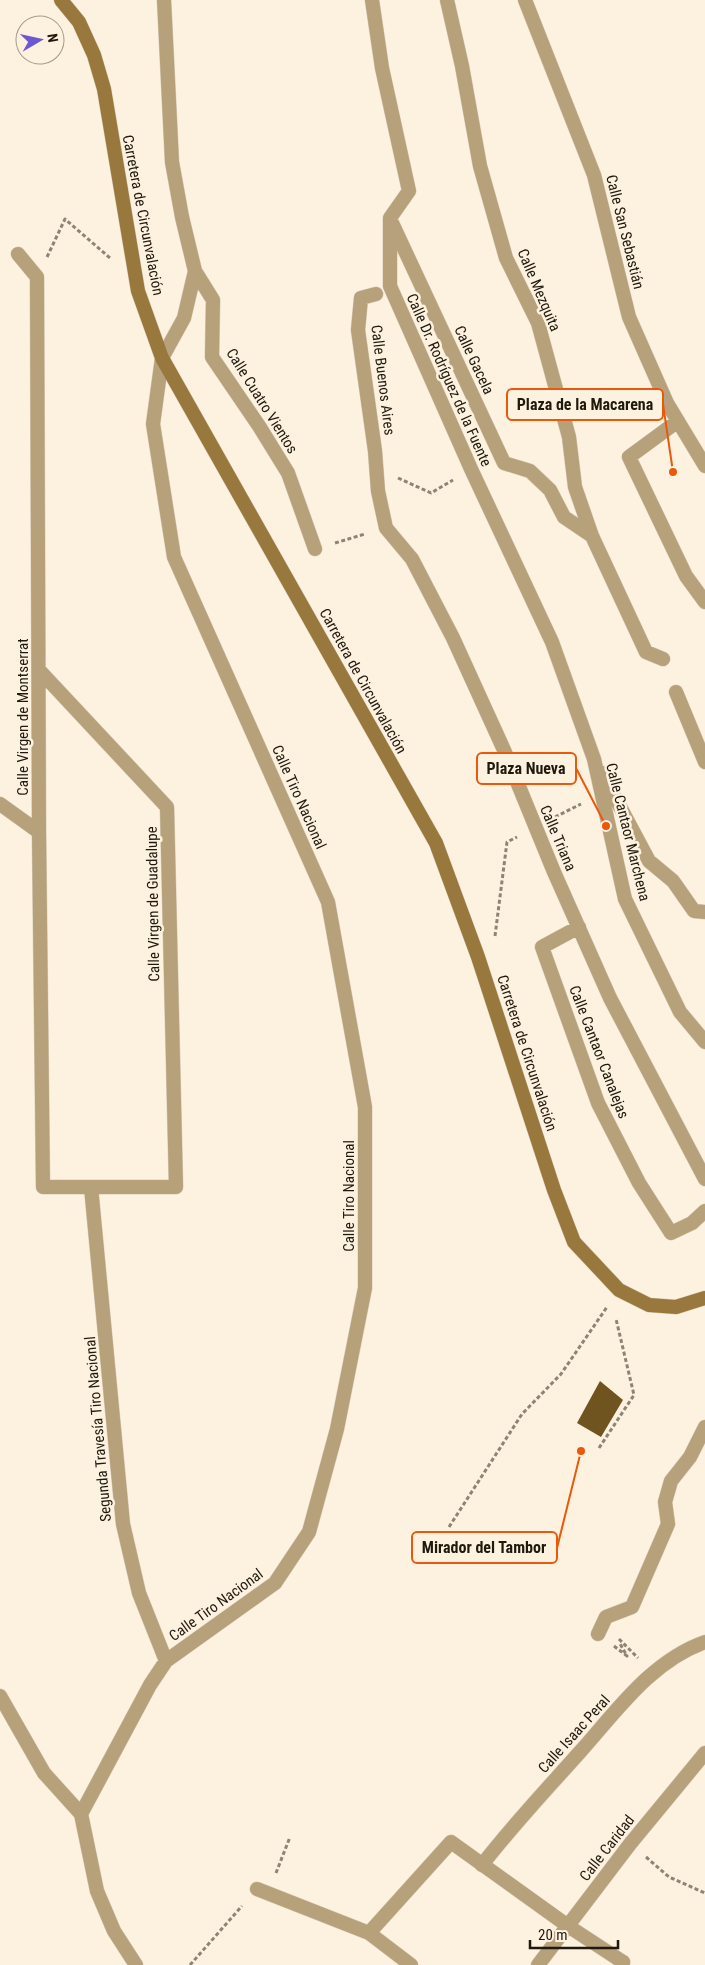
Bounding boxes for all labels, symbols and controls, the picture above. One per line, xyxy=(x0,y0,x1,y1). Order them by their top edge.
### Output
north arrow xyxy=(15,15,65,65)
text: N xyxy=(44,32,61,43)
street label: Carretera de Circunvalación xyxy=(119,133,167,297)
street label: Calle San Sebastián xyxy=(602,173,648,291)
street label: Calle Mezquita xyxy=(514,246,564,334)
street label: Calle Dr. Rodríguez de la Fuente xyxy=(403,291,495,469)
street label: Calle Gacela xyxy=(450,323,498,397)
street label: Calle Buenos Aires xyxy=(367,324,399,436)
street label: Calle Cuatro Vientos xyxy=(222,345,302,457)
callout: Plaza de la Macarena xyxy=(507,389,663,420)
text: Plaza de la Macarena xyxy=(517,395,654,414)
street label: Carretera de Circunvalación xyxy=(316,605,410,757)
street label: Calle Virgen de Montserrat xyxy=(14,638,32,796)
street label: Calle Tiro Nacional xyxy=(268,742,330,852)
callout: Plaza Nueva xyxy=(477,753,576,784)
text: Plaza Nueva xyxy=(487,759,566,778)
street label: Calle Cantaor Marchena xyxy=(602,761,654,903)
street label: Calle Triana xyxy=(536,802,580,874)
street label: Calle Virgen de Guadalupe xyxy=(143,826,163,982)
street label: Carretera de Circunvalación xyxy=(493,973,561,1133)
street label: Calle Cantaor Canalejas xyxy=(565,983,633,1121)
street label: Calle Tiro Nacional xyxy=(340,1140,358,1252)
street label: Segunda Travesía Tiro Nacional xyxy=(81,1336,115,1522)
callout: Mirador del Tambor xyxy=(412,1532,557,1563)
text: Mirador del Tambor xyxy=(422,1538,546,1557)
street label: Calle Tiro Nacional xyxy=(166,1565,266,1645)
street label: Calle Isaac Peral xyxy=(534,1691,614,1777)
street label: Calle Caridad xyxy=(576,1811,638,1885)
scale bar xyxy=(530,1918,618,1950)
text: 20 m xyxy=(538,1926,568,1944)

